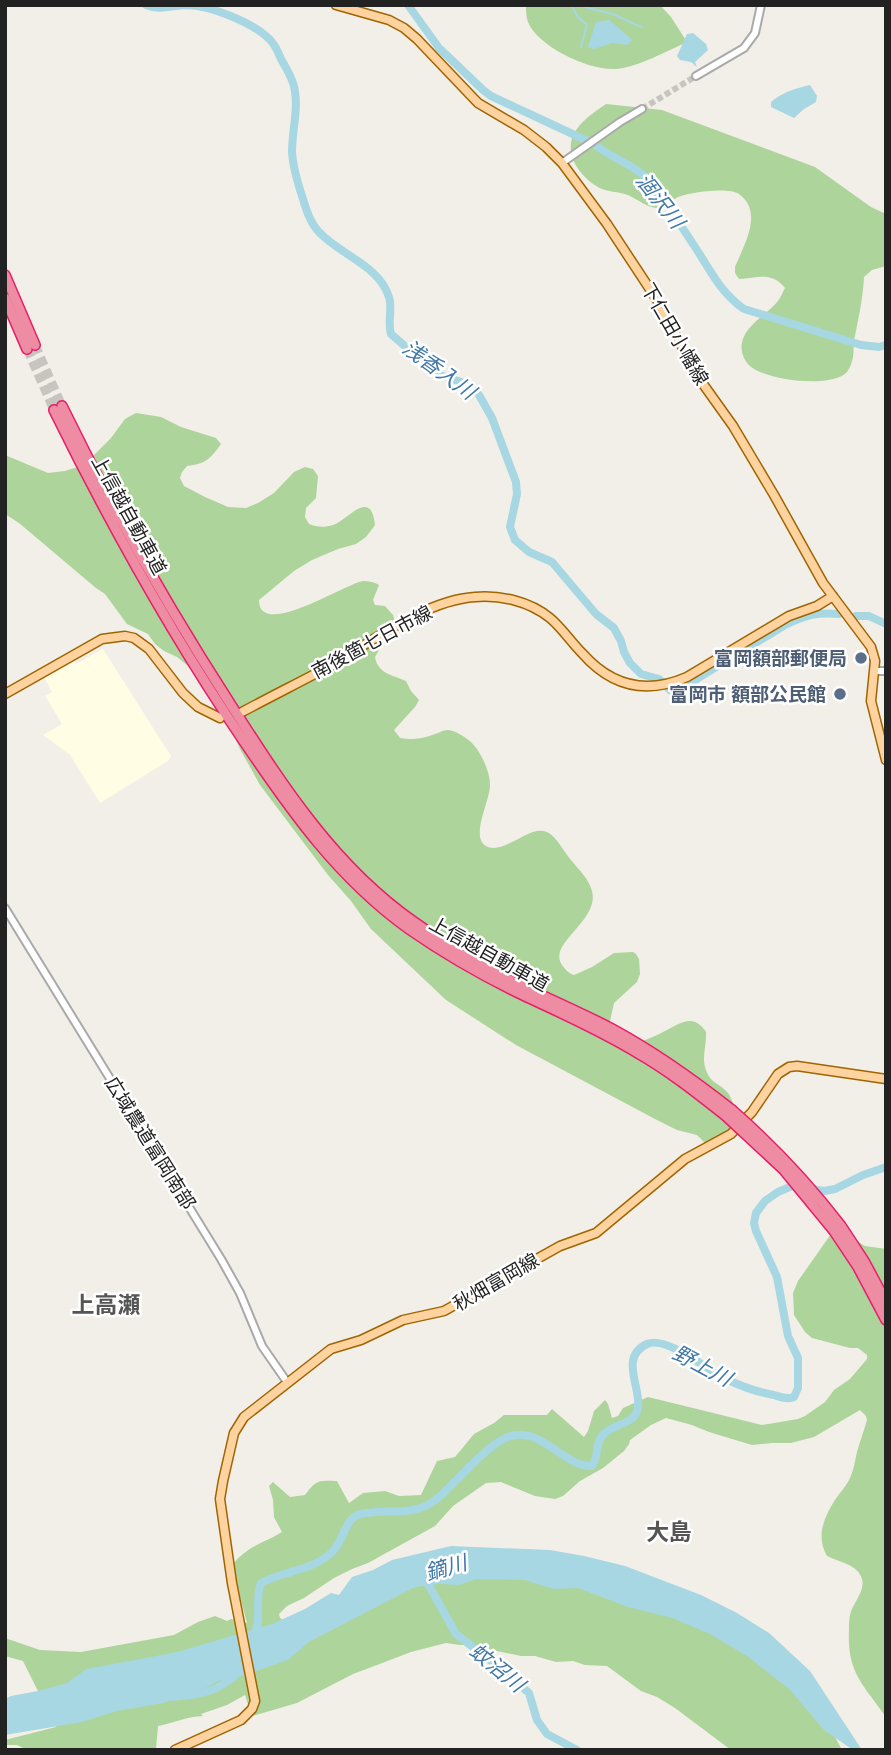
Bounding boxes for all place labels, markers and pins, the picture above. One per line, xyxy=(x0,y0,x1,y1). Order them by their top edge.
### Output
place label: 富岡額部郵便局 xyxy=(714,647,847,670)
marker: 富岡額部郵便局 xyxy=(853,650,869,666)
place label: 富岡市 額部公民館 xyxy=(669,683,826,706)
marker: 富岡市 額部公民館 xyxy=(832,686,848,702)

